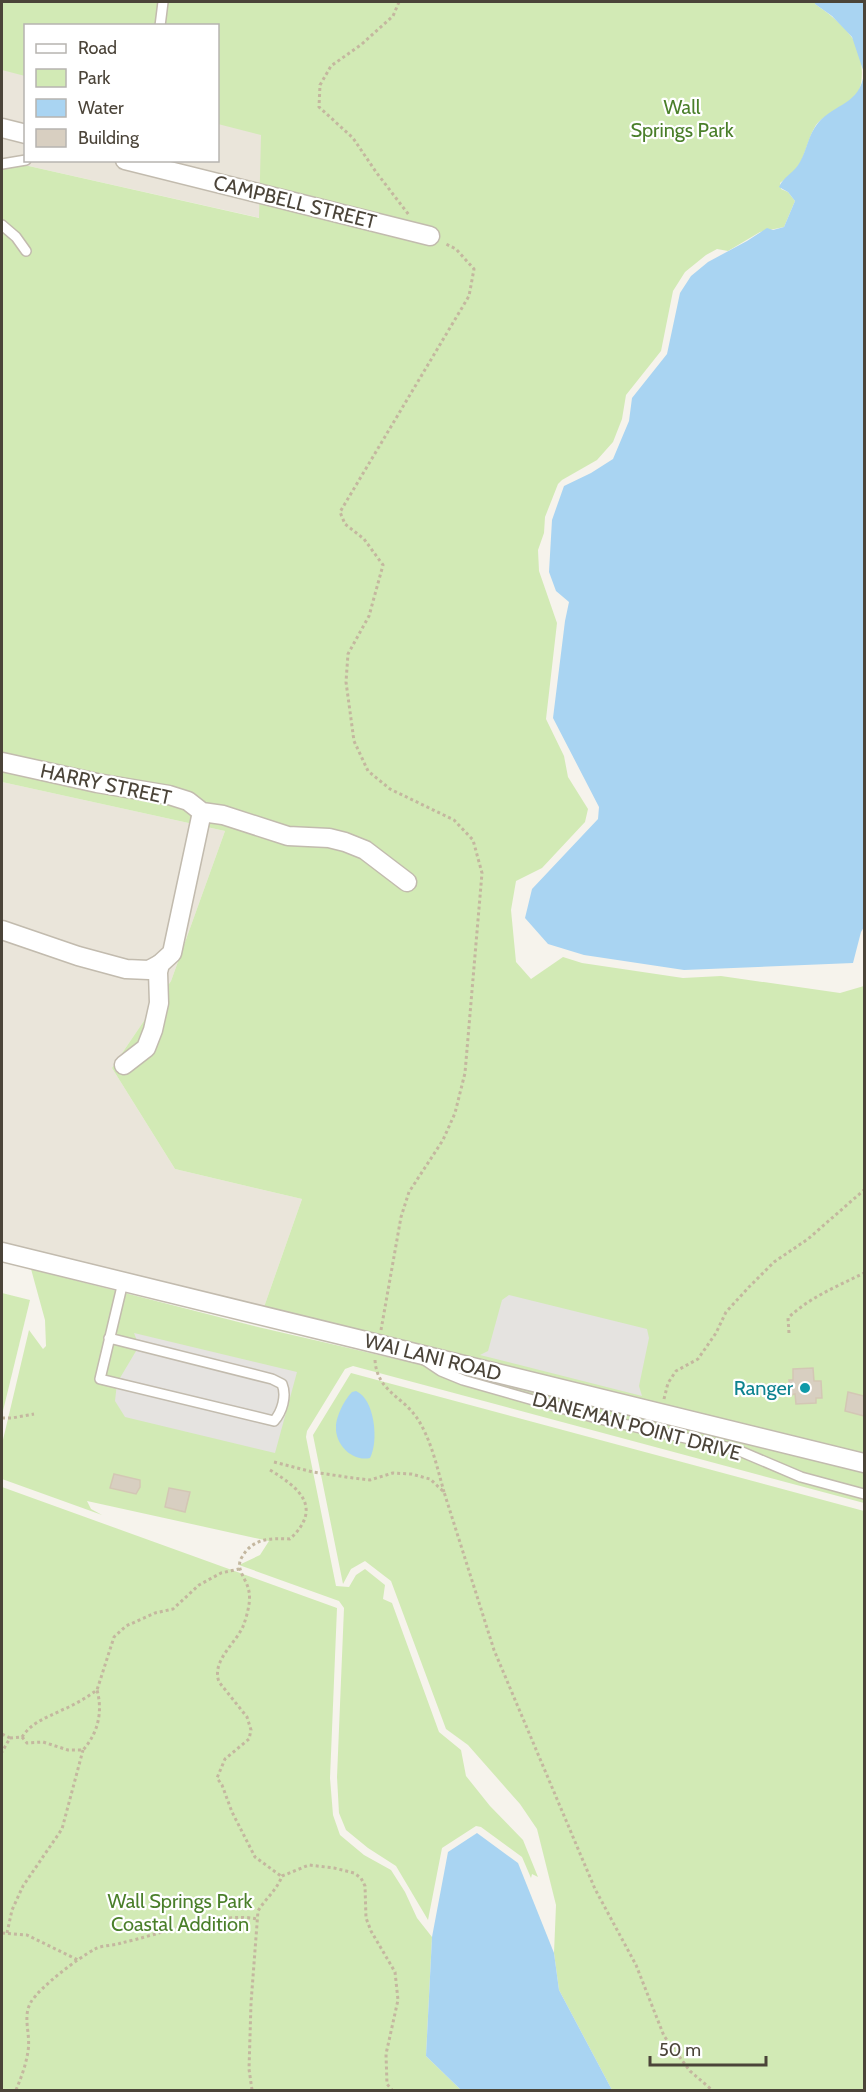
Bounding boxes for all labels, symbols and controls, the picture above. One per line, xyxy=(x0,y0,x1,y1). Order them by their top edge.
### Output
legend xyxy=(24,24,219,162)
text: Road xyxy=(78,37,117,59)
text: Park xyxy=(78,67,111,89)
park label: Wall Springs Park xyxy=(630,95,734,142)
text: Water xyxy=(78,97,124,119)
text: Building xyxy=(78,127,140,149)
street label: CAMPBELL STREET xyxy=(211,170,379,234)
street label: HARRY STREET xyxy=(38,758,174,810)
street label: WAI LANI ROAD xyxy=(362,1328,504,1386)
place label: Ranger xyxy=(734,1376,794,1400)
marker: Ranger xyxy=(798,1381,812,1395)
street label: DANEMAN POINT DRIVE xyxy=(530,1387,744,1465)
park label: Wall Springs Park Coastal Addition xyxy=(108,1889,252,1936)
scale bar xyxy=(650,2029,766,2067)
text: 50 m xyxy=(659,2039,701,2061)

